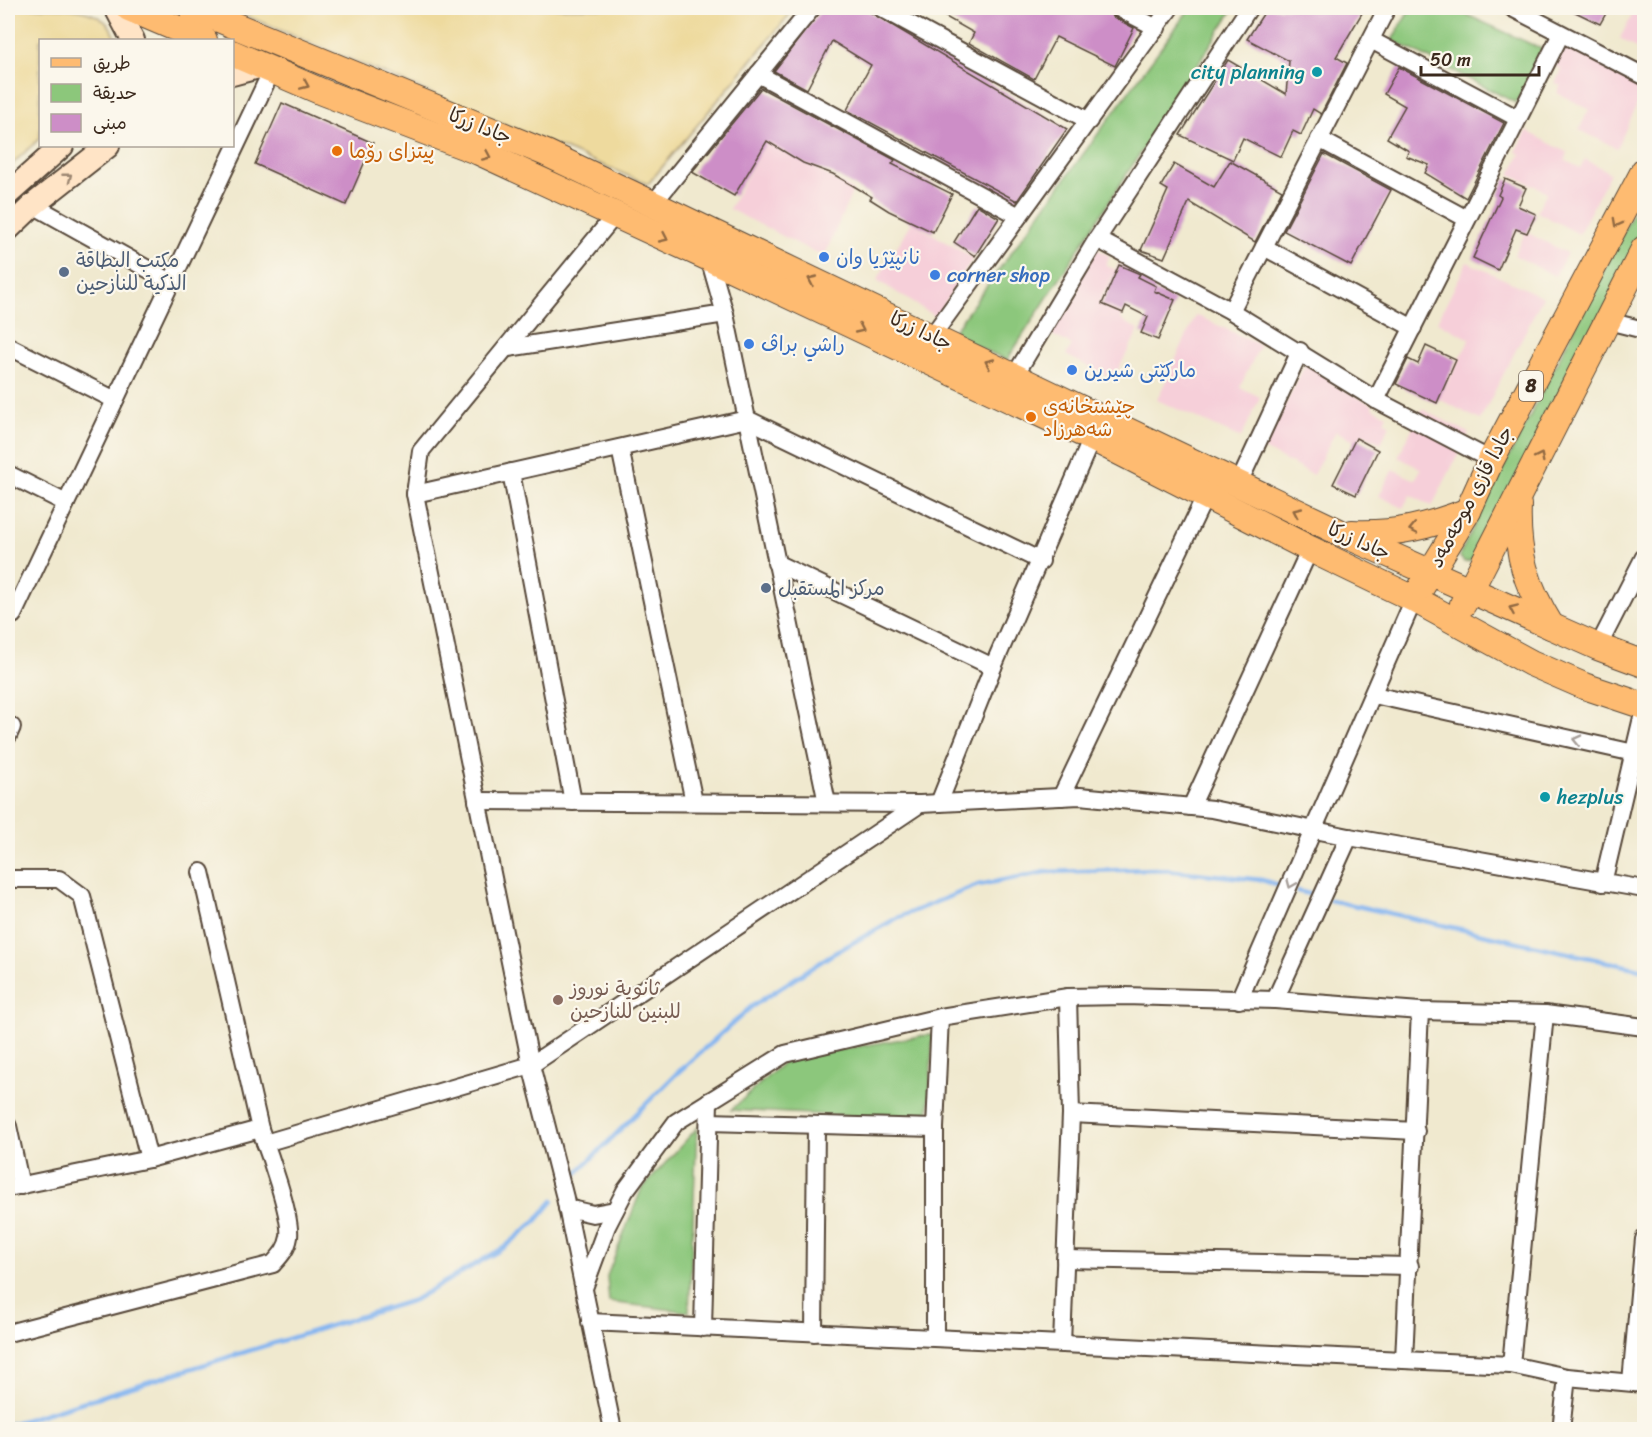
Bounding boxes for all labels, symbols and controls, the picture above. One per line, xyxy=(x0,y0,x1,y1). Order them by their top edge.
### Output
legend xyxy=(39,39,234,147)
scale bar xyxy=(1421,39,1540,77)
text: 50 m xyxy=(1430,44,1471,76)
text: طريق xyxy=(93,47,131,79)
place label: city planning xyxy=(1191,55,1305,90)
marker: city planning xyxy=(1310,65,1324,79)
text: حديقة xyxy=(93,77,137,109)
one-way arrow xyxy=(299,78,310,90)
street label: جادا زرکا xyxy=(443,98,517,154)
text: مبنى xyxy=(93,107,127,139)
place label: پیتزای رۆما xyxy=(349,134,435,169)
marker: پیتزای رۆما xyxy=(330,144,344,158)
one-way arrow xyxy=(481,148,492,160)
one-way arrow xyxy=(61,174,72,185)
one-way arrow xyxy=(1613,217,1624,227)
one-way arrow xyxy=(658,230,669,242)
place label: نانپێژیا وان xyxy=(836,240,920,275)
place label: مكتب البطاقة الذكية للنازحين xyxy=(76,243,187,301)
marker: نانپێژیا وان xyxy=(817,250,831,264)
place label: corner shop xyxy=(947,258,1050,293)
marker: مكتب البطاقة الذكية للنازحين xyxy=(57,265,71,279)
marker: corner shop xyxy=(928,268,942,282)
one-way arrow xyxy=(808,276,819,288)
street label: جادا زرکا xyxy=(884,301,958,361)
one-way arrow xyxy=(853,322,864,334)
place label: راشي براڤ xyxy=(761,327,845,362)
marker: راشي براڤ xyxy=(742,337,756,351)
place label: مارکێتی شیرین xyxy=(1084,353,1196,388)
one-way arrow xyxy=(985,358,996,370)
marker: مارکێتی شیرین xyxy=(1065,363,1079,377)
road number: 8 xyxy=(1519,371,1543,401)
place label: چێشتخانەی شەهرزاد xyxy=(1043,389,1135,447)
marker: چێشتخانەی شەهرزاد xyxy=(1024,410,1038,424)
street label: جادا قازی موحەمەد xyxy=(1419,420,1523,574)
one-way arrow xyxy=(1533,453,1544,463)
one-way arrow xyxy=(1292,508,1303,520)
street label: جادا زرکا xyxy=(1322,512,1396,570)
one-way arrow xyxy=(1408,521,1418,534)
place label: مركز المستقبل xyxy=(778,571,885,606)
marker: مركز المستقبل xyxy=(759,581,773,595)
one-way arrow xyxy=(1508,604,1519,616)
one-way arrow xyxy=(1573,735,1583,748)
place label: hezplus xyxy=(1556,780,1624,815)
marker: hezplus xyxy=(1538,790,1552,804)
one-way arrow xyxy=(1286,878,1298,889)
place label: ثانوية نوروز للبنين للنازحين xyxy=(568,971,681,1029)
marker: ثانوية نوروز للبنين للنازحين xyxy=(551,993,565,1007)

